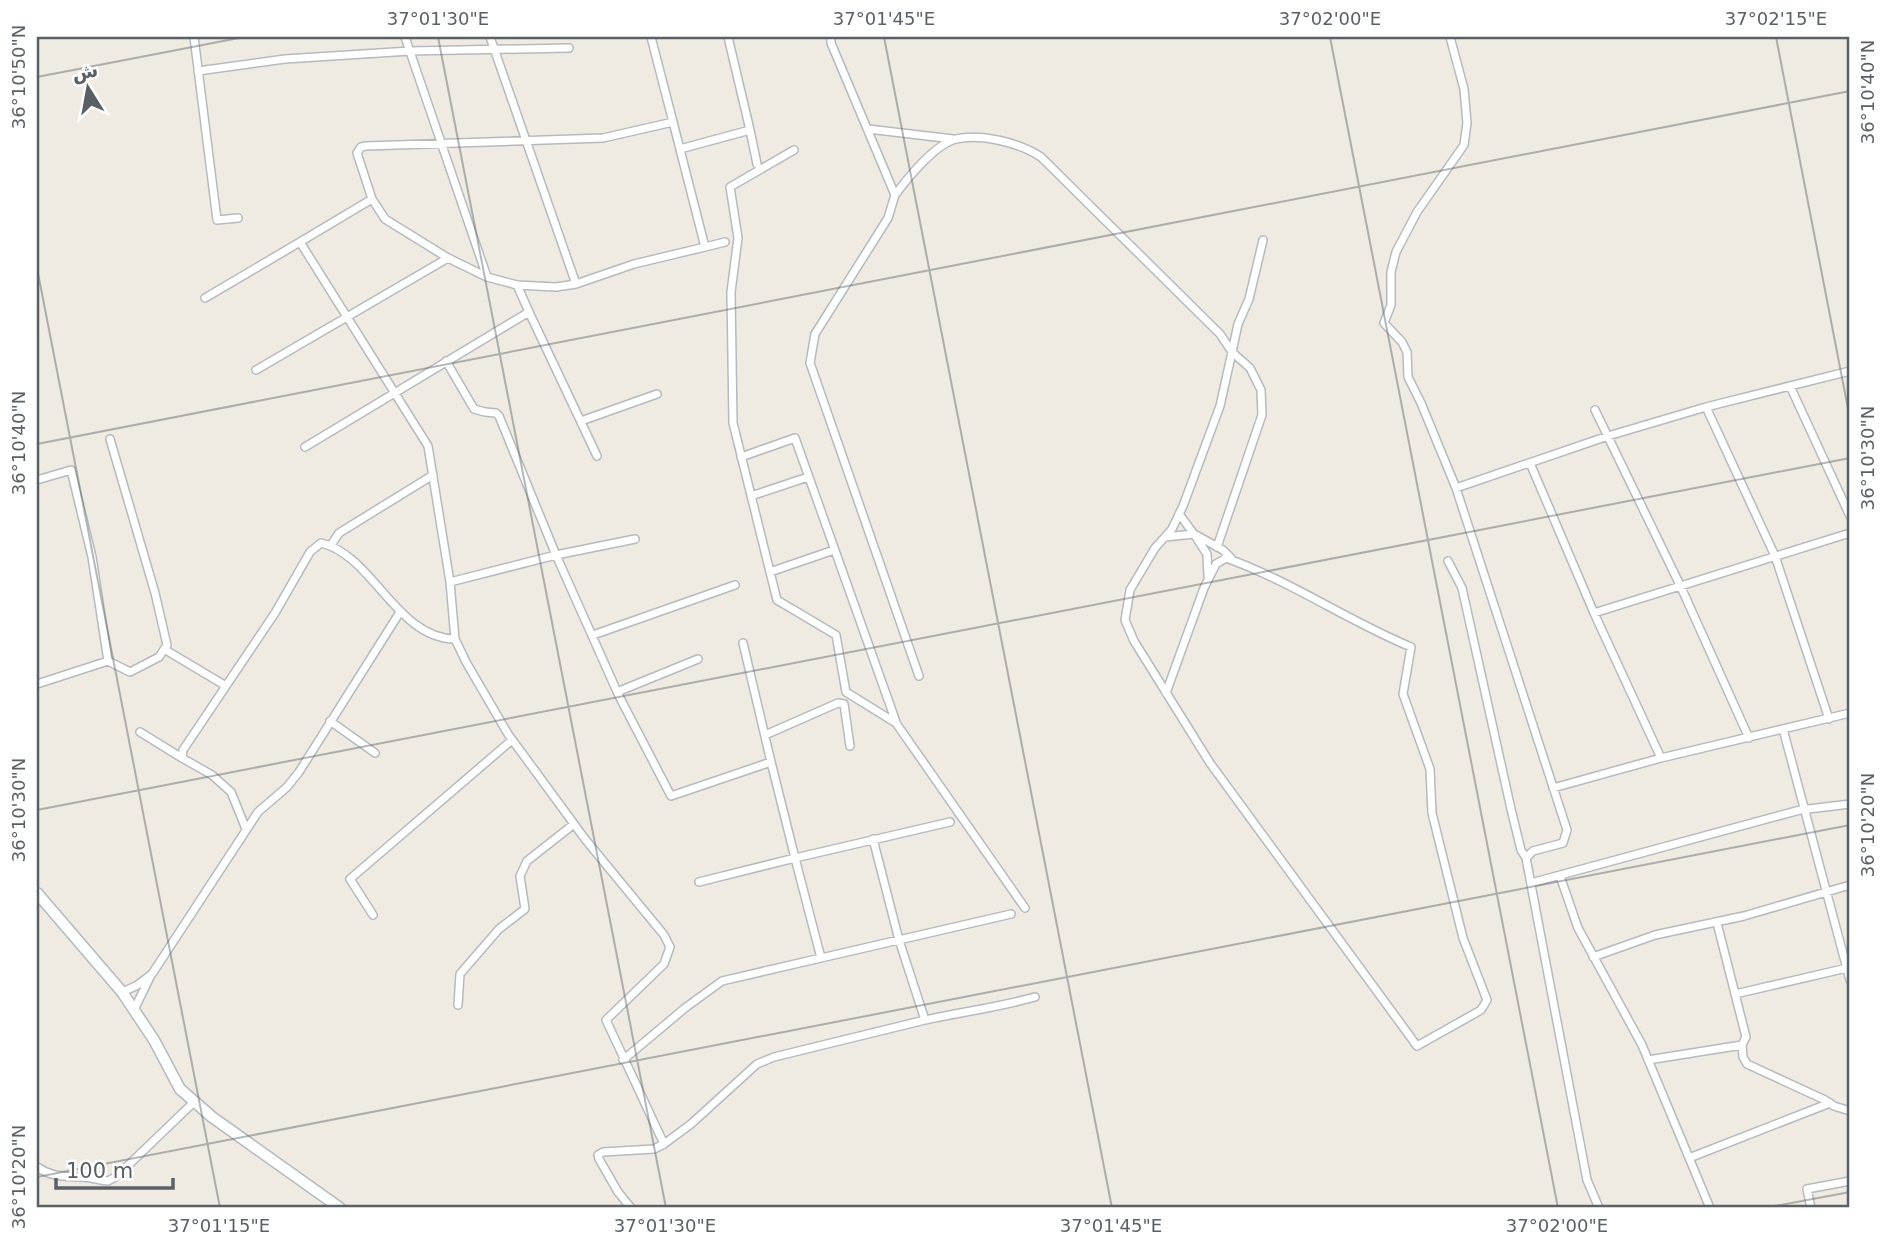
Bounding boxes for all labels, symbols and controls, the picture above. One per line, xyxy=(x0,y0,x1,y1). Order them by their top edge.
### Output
text: 37°01'30"E xyxy=(387,8,489,29)
text: 37°01'45"E xyxy=(833,8,935,29)
text: 37°02'00"E xyxy=(1279,8,1381,29)
text: 37°02'15"E xyxy=(1725,8,1827,29)
text: 36°10'50"N xyxy=(8,25,29,129)
text: 36°10'40"N xyxy=(1857,40,1878,144)
north arrow xyxy=(52,52,122,122)
text: ش xyxy=(70,58,100,86)
text: 36°10'40"N xyxy=(8,391,29,495)
text: 36°10'30"N xyxy=(1857,406,1878,510)
text: 36°10'30"N xyxy=(8,758,29,862)
text: 36°10'20"N xyxy=(1857,773,1878,877)
text: 36°10'20"N xyxy=(8,1125,29,1229)
scale bar xyxy=(56,1147,173,1191)
text: 100 m xyxy=(66,1159,133,1183)
text: 37°01'15"E xyxy=(168,1215,270,1236)
text: 37°01'30"E xyxy=(614,1215,716,1236)
text: 37°01'45"E xyxy=(1060,1215,1162,1236)
text: 37°02'00"E xyxy=(1506,1215,1608,1236)

